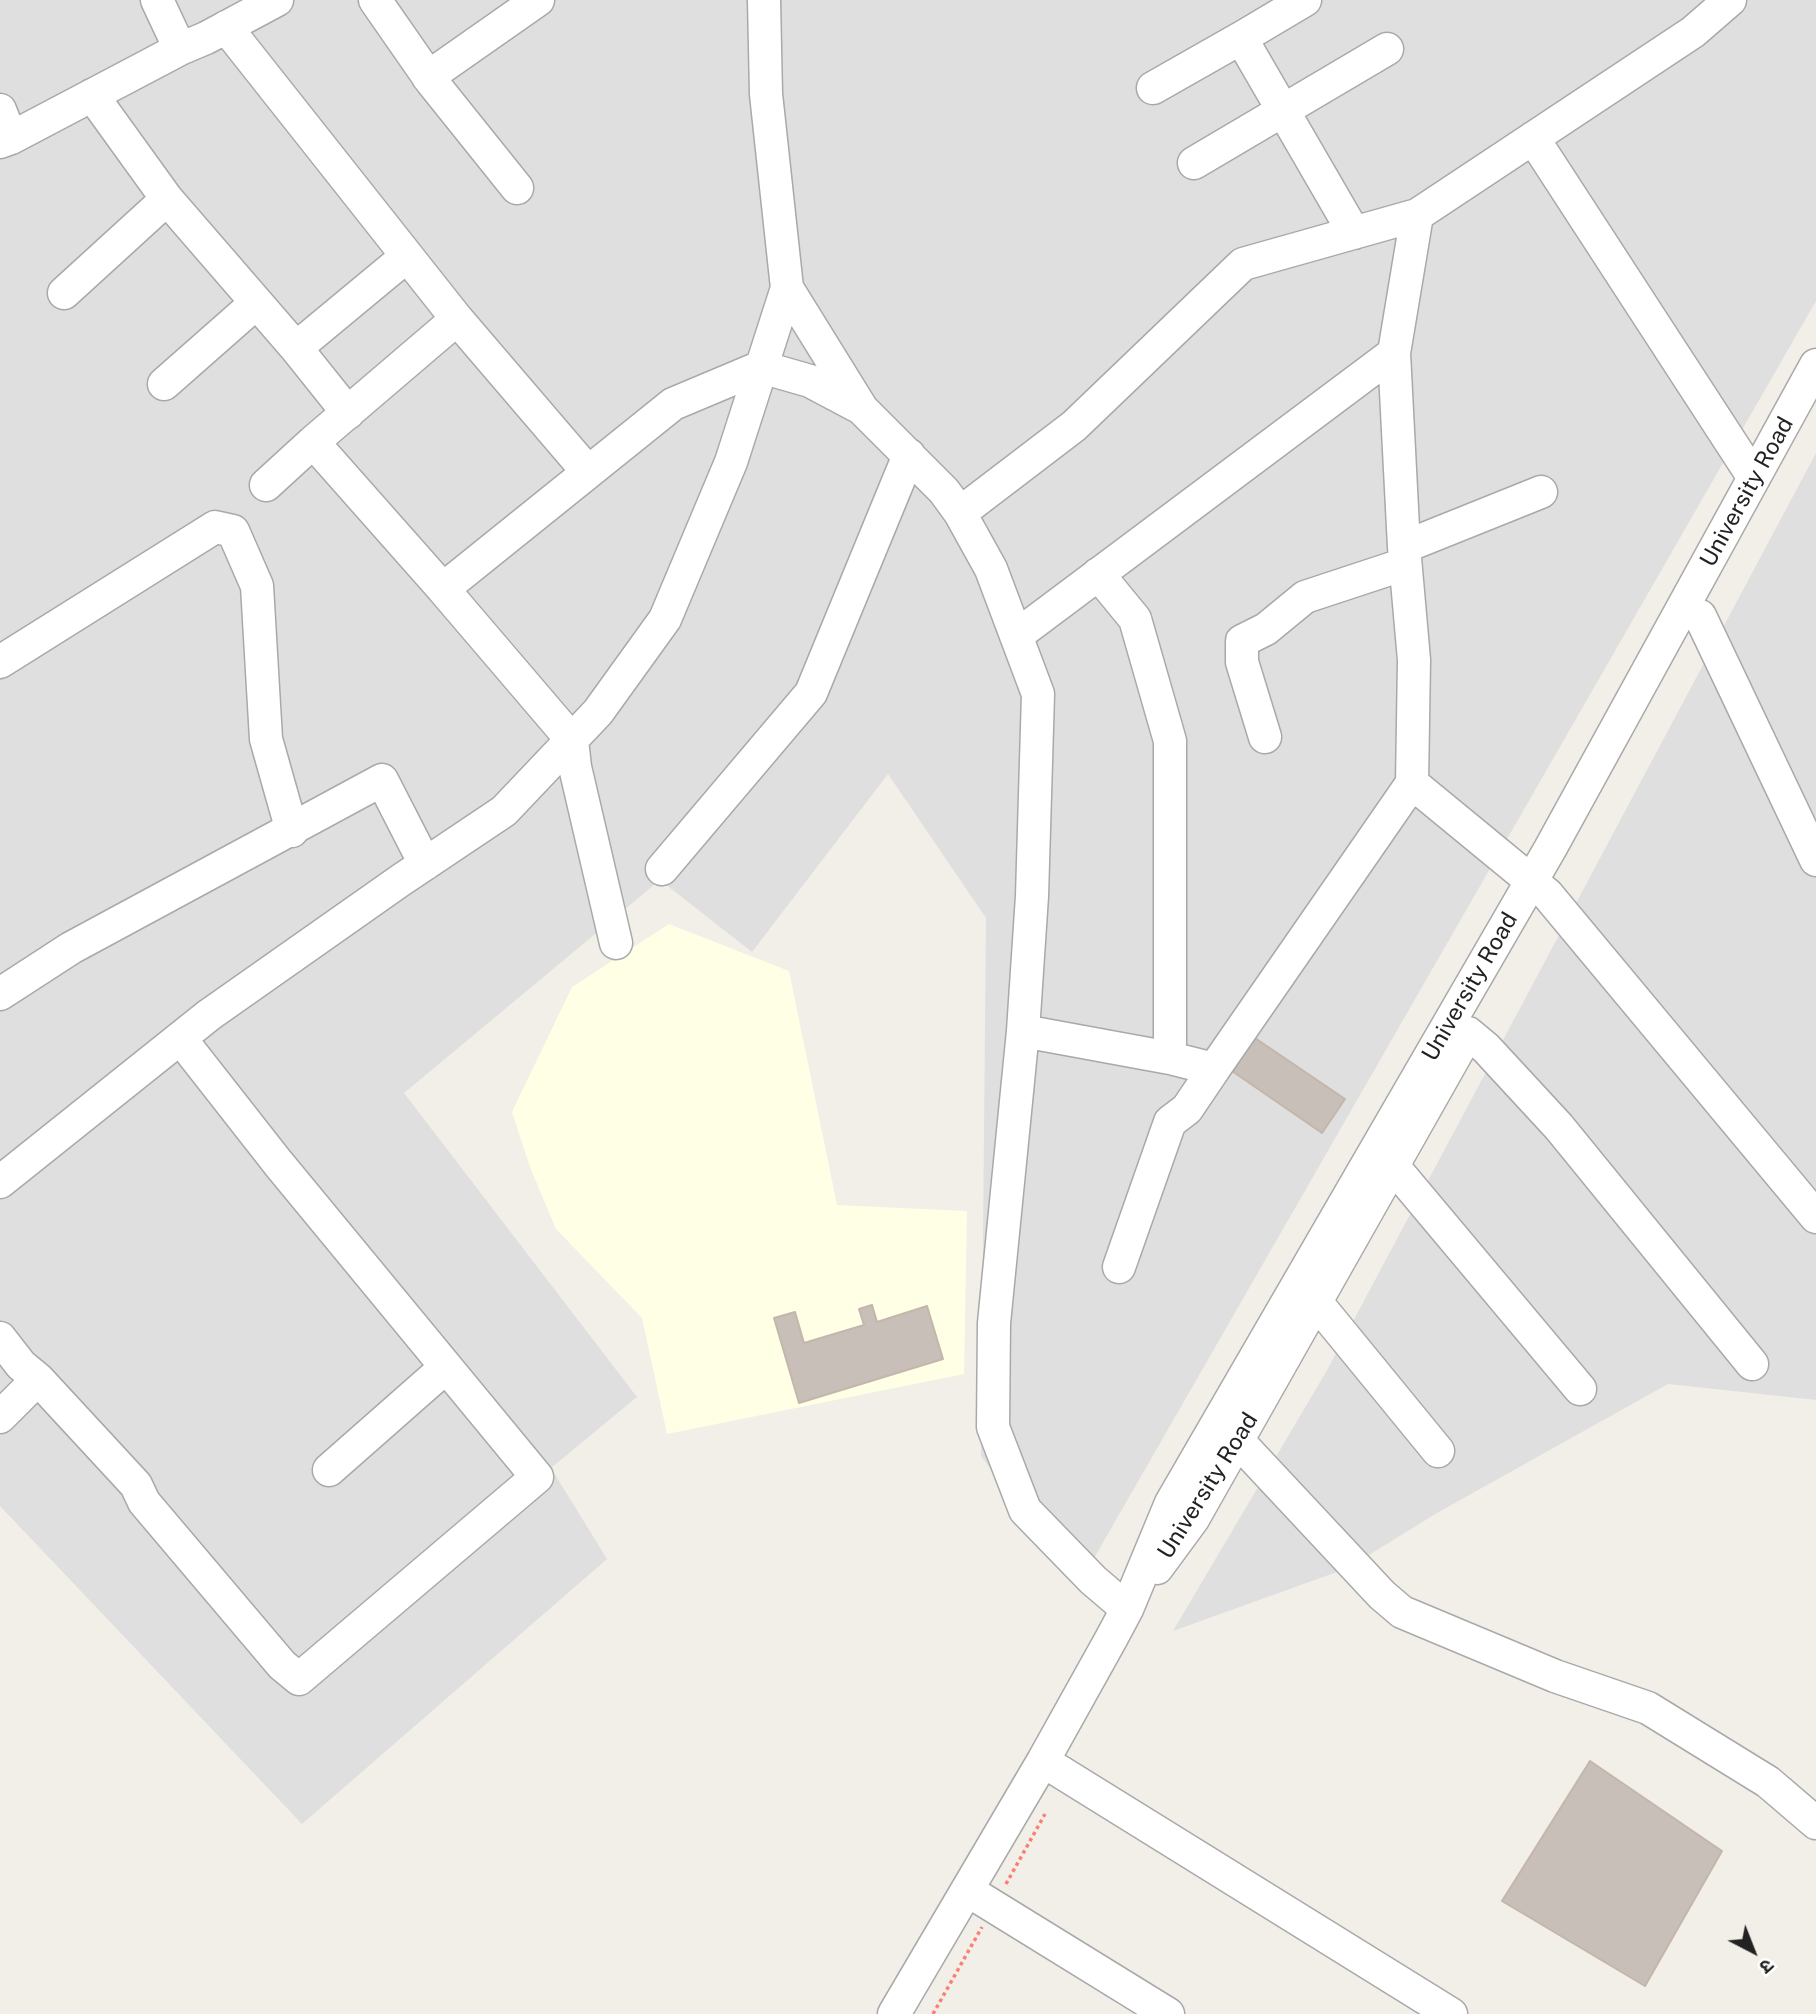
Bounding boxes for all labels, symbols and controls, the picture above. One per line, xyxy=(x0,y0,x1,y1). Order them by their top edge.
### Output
street label: University Road xyxy=(1694,412,1800,572)
street label: University Road xyxy=(1416,908,1524,1066)
street label: University Road xyxy=(1152,1408,1264,1564)
north arrow xyxy=(1718,1916,1788,1986)
text: उ xyxy=(1756,1955,1779,1979)

